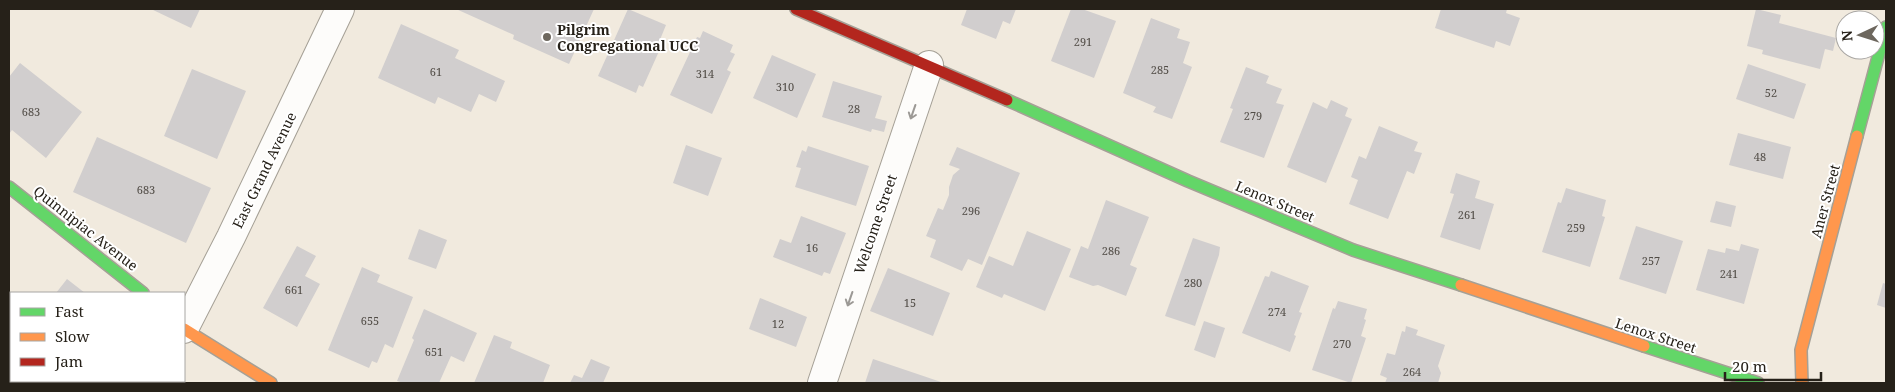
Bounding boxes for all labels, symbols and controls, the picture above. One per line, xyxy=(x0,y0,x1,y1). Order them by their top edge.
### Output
north arrow xyxy=(1835,10,1885,60)
place label: Pilgrim Congregational UCC xyxy=(557,20,698,55)
text: N xyxy=(1837,30,1856,42)
marker: Pilgrim Congregational UCC xyxy=(541,31,553,43)
house number: 291 xyxy=(1074,34,1092,49)
house number: 285 xyxy=(1151,62,1169,77)
house number: 61 xyxy=(430,64,442,79)
house number: 314 xyxy=(696,66,714,81)
house number: 310 xyxy=(776,79,794,94)
house number: 52 xyxy=(1765,85,1777,100)
house number: 28 xyxy=(848,101,860,116)
one-way arrow xyxy=(908,103,917,119)
house number: 683 xyxy=(22,104,40,119)
house number: 279 xyxy=(1244,108,1262,123)
street label: East Grand Avenue xyxy=(228,109,300,231)
house number: 48 xyxy=(1754,149,1766,164)
street label: Aner Street xyxy=(1806,162,1844,240)
street label: Welcome Street xyxy=(849,172,901,276)
street label: Lenox Street xyxy=(1233,176,1317,226)
street label: Quinnipiac Avenue xyxy=(30,181,142,275)
house number: 683 xyxy=(137,182,155,197)
house number: 296 xyxy=(962,203,980,218)
house number: 261 xyxy=(1458,207,1476,222)
house number: 259 xyxy=(1567,220,1585,235)
house number: 16 xyxy=(806,240,818,255)
house number: 286 xyxy=(1102,243,1120,258)
house number: 257 xyxy=(1642,253,1660,268)
house number: 241 xyxy=(1720,266,1738,281)
house number: 280 xyxy=(1184,275,1202,290)
house number: 661 xyxy=(285,282,303,297)
one-way arrow xyxy=(845,290,854,306)
legend xyxy=(10,292,185,382)
house number: 15 xyxy=(904,295,916,310)
text: Fast xyxy=(55,301,84,321)
house number: 274 xyxy=(1268,304,1286,319)
house number: 655 xyxy=(361,313,379,328)
street label: Lenox Street xyxy=(1613,313,1699,357)
house number: 12 xyxy=(772,316,784,331)
text: Slow xyxy=(55,326,89,346)
house number: 270 xyxy=(1333,336,1351,351)
house number: 651 xyxy=(425,344,443,359)
scale bar xyxy=(1725,350,1821,382)
text: Jam xyxy=(54,351,83,371)
text: 20 m xyxy=(1732,356,1767,376)
house number: 264 xyxy=(1403,364,1421,379)

